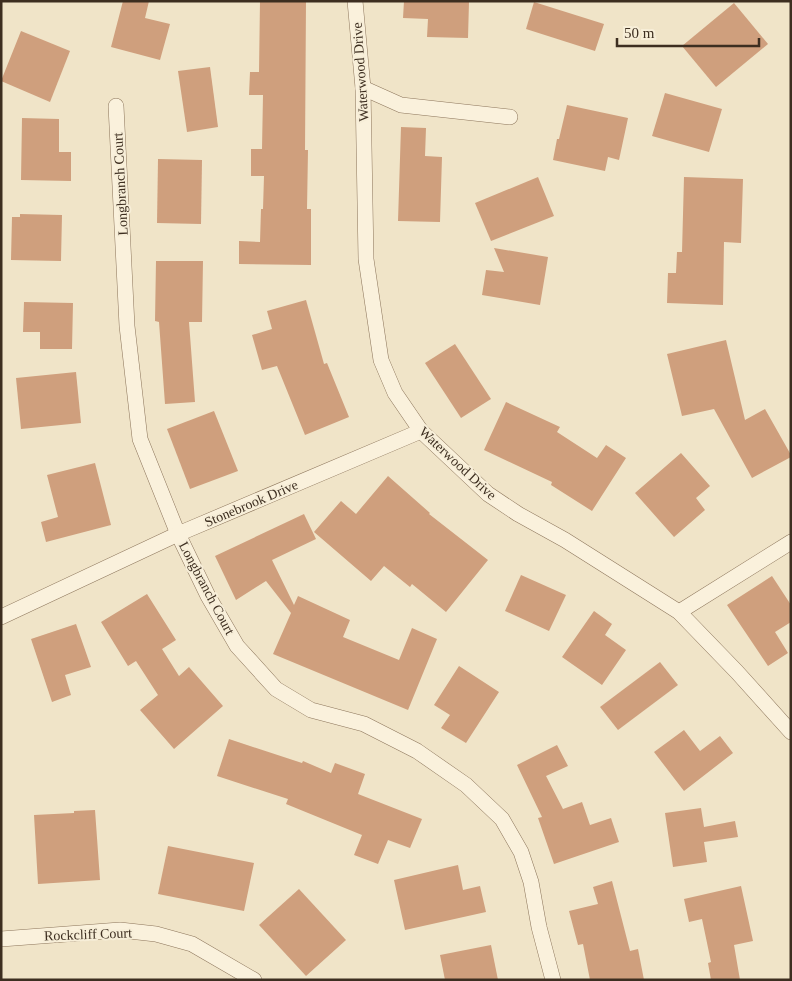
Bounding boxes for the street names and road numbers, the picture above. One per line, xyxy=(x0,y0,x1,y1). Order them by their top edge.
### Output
street label: Waterwood Drive xyxy=(350,22,371,122)
street label: Longbranch Court xyxy=(110,132,131,236)
street label: Waterwood Drive xyxy=(416,424,499,503)
street label: Stonebrook Drive xyxy=(202,477,300,530)
street label: Longbranch Court xyxy=(176,539,237,637)
street label: Rockcliff Court xyxy=(44,925,132,944)

